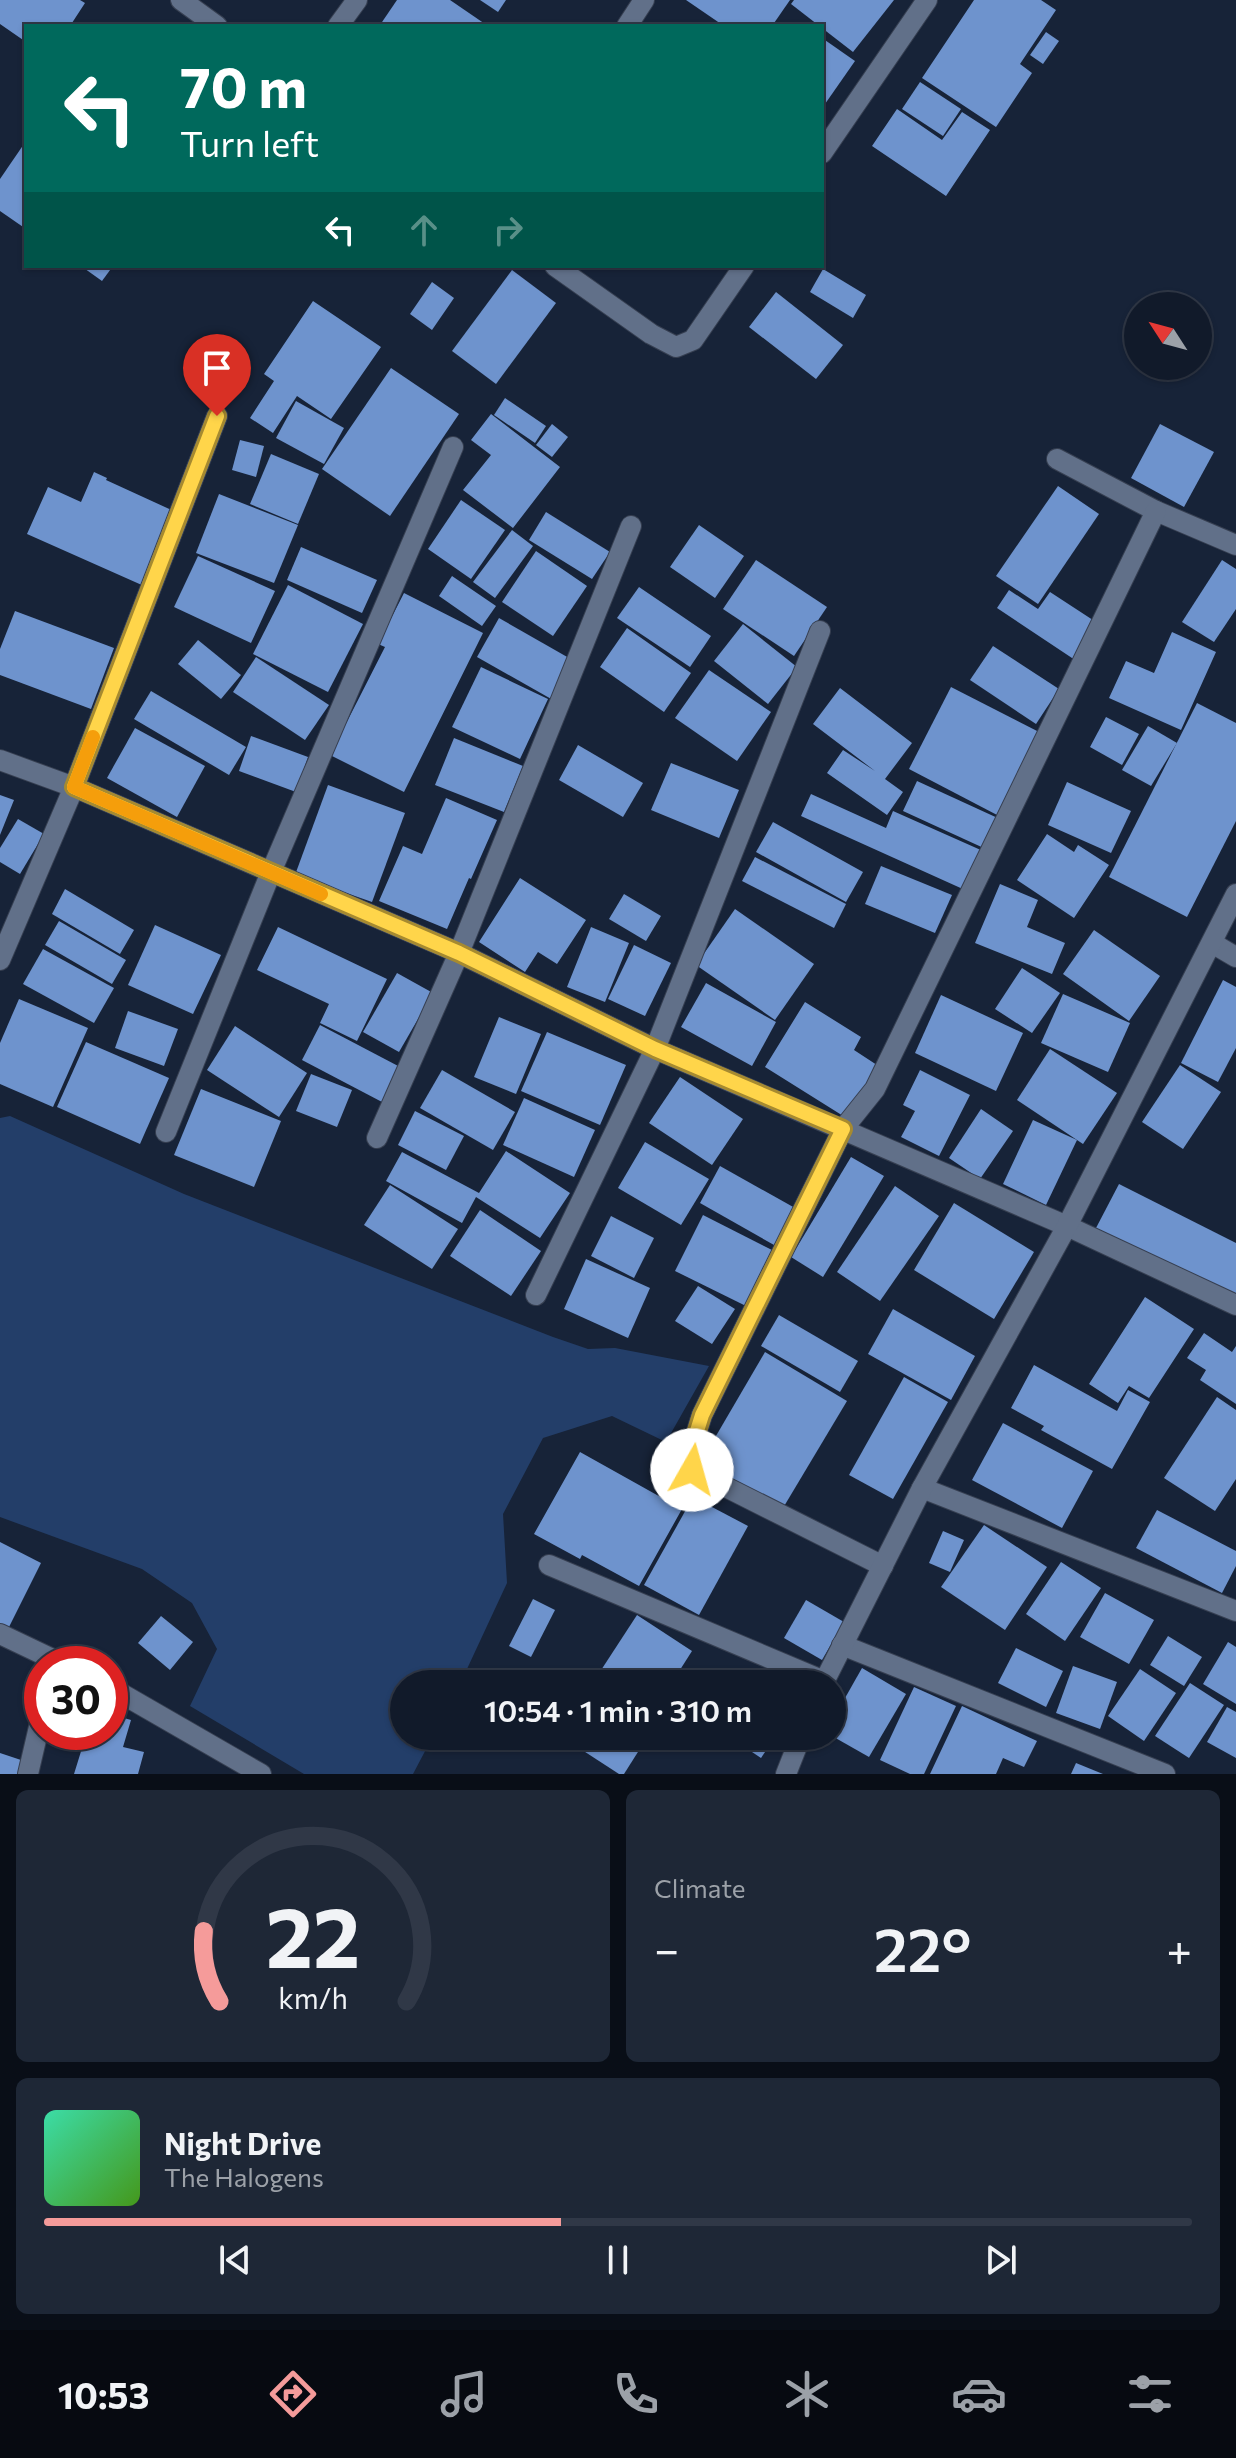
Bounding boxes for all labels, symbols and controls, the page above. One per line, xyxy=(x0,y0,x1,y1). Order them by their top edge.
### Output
text: 70 m xyxy=(180,51,307,120)
icon: left xyxy=(48,56,152,160)
text: Turn left xyxy=(180,120,319,164)
icon: left xyxy=(318,208,362,252)
icon: ahead xyxy=(402,208,446,252)
icon: right xyxy=(486,208,530,252)
north arrow xyxy=(1124,292,1212,380)
map controls xyxy=(1124,292,1212,380)
pin xyxy=(183,334,251,416)
icon: arrive xyxy=(195,346,239,390)
position arrow xyxy=(650,1428,734,1512)
speed limit sign: 30 xyxy=(24,1646,128,1750)
text: 10:54 · 1 min · 310 m xyxy=(484,1691,752,1728)
text: Climate xyxy=(654,1872,746,1903)
text: 22 xyxy=(266,1883,360,1985)
text: 22° xyxy=(874,1911,971,1984)
text: − xyxy=(654,1921,679,1975)
text: + xyxy=(1166,1921,1192,1975)
text: km/h xyxy=(278,1980,348,2015)
text: Night Drive xyxy=(164,2124,321,2161)
text: The Halogens xyxy=(164,2161,324,2192)
icon: previous xyxy=(213,2238,257,2282)
icon: pause xyxy=(596,2238,640,2282)
icon: next xyxy=(979,2238,1023,2282)
icon: directions xyxy=(265,2366,321,2422)
icon: music xyxy=(436,2366,492,2422)
icon: phone xyxy=(608,2366,664,2422)
icon: climate xyxy=(779,2366,835,2422)
icon: car xyxy=(951,2366,1007,2422)
icon: filters xyxy=(1122,2366,1178,2422)
text: 10:53 xyxy=(58,2372,149,2416)

